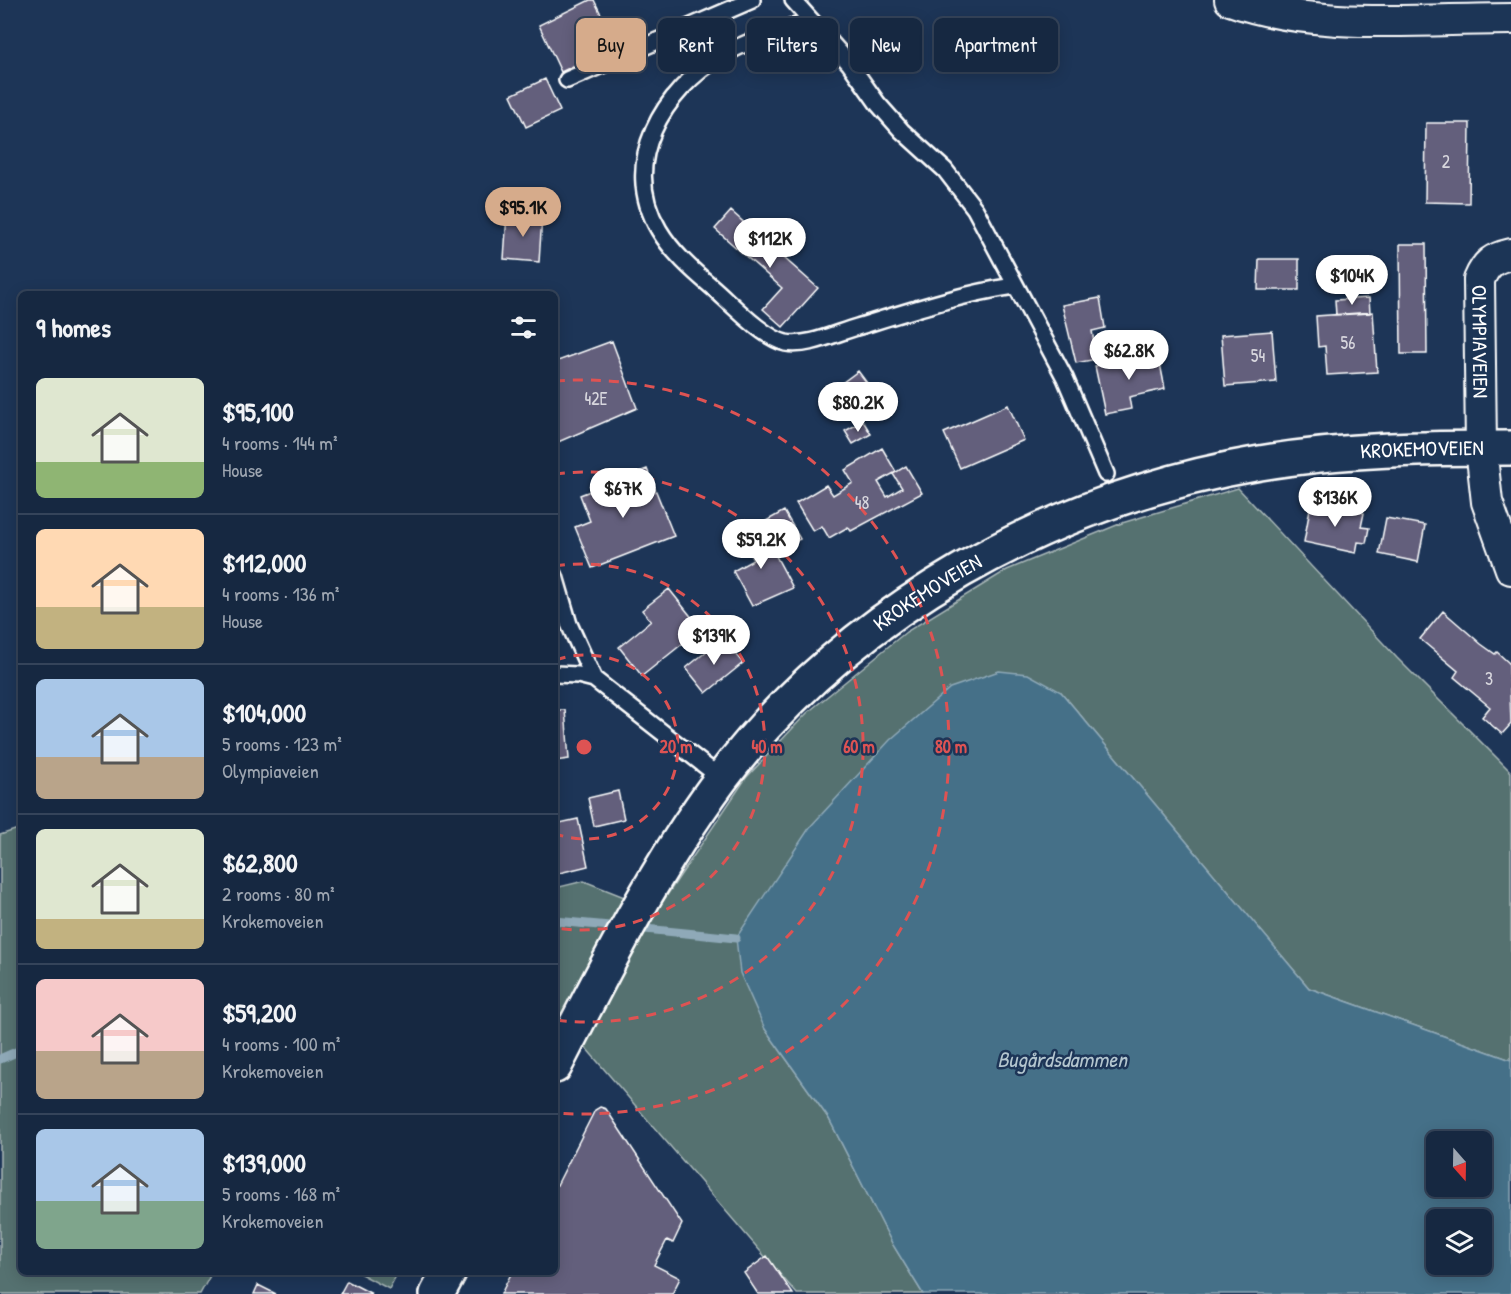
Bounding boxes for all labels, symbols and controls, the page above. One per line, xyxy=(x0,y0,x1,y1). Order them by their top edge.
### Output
chip: Buy xyxy=(576,18,646,72)
chip: Rent xyxy=(658,18,735,72)
chip: Filters xyxy=(747,18,838,72)
chip: New xyxy=(850,18,922,72)
chip: Apartment xyxy=(934,18,1058,72)
house number: 2 xyxy=(1442,149,1451,174)
pin: $95.1K xyxy=(474,187,572,238)
text: $95.1K xyxy=(499,193,547,220)
pin: $112K xyxy=(728,218,812,269)
text: $112K xyxy=(748,224,792,251)
pin: $104K xyxy=(1310,255,1394,306)
text: $104K xyxy=(1330,261,1374,288)
street label: OLYMPIAVEIEN xyxy=(1465,285,1495,398)
text: 9 homes xyxy=(36,310,111,345)
icon: filters xyxy=(507,311,540,344)
pin: $62.8K xyxy=(1080,330,1178,381)
house number: 56 xyxy=(1341,330,1355,355)
text: $62.8K xyxy=(1104,336,1154,363)
house number: 54 xyxy=(1251,343,1265,368)
pin: $80.2K xyxy=(809,382,907,433)
house number: 42E xyxy=(584,386,608,411)
text: $80.2K xyxy=(832,388,884,415)
text: $95,100 xyxy=(222,394,294,429)
icon: home xyxy=(84,402,156,474)
text: 4 rooms · 144 m² xyxy=(222,429,337,456)
street label: KROKEMOVEIEN xyxy=(1360,433,1484,466)
text: House xyxy=(222,456,263,483)
pin: $67K xyxy=(587,468,659,519)
text: $67K xyxy=(604,474,642,501)
pin: $136K xyxy=(1293,477,1377,528)
text: $136K xyxy=(1313,483,1357,510)
house number: 48 xyxy=(855,490,869,515)
pin: $59.2K xyxy=(712,519,810,570)
text: $59.2K xyxy=(736,525,786,552)
text: $112,000 xyxy=(222,545,306,580)
street label: KROKEMOVEIEN xyxy=(867,547,987,638)
icon: home xyxy=(84,553,156,625)
text: 4 rooms · 136 m² xyxy=(222,580,339,607)
text: House xyxy=(222,607,263,634)
pin: $139K xyxy=(672,615,756,666)
text: $139K xyxy=(692,621,736,648)
house number: 3 xyxy=(1485,666,1493,691)
text: $104,000 xyxy=(222,695,306,730)
icon: home xyxy=(84,703,156,775)
text: 5 rooms · 123 m² xyxy=(222,730,342,757)
text: 20 m xyxy=(660,734,692,759)
text: 40 m xyxy=(751,734,783,759)
text: 60 m xyxy=(843,734,875,759)
text: 80 m xyxy=(935,734,967,759)
centre of rings xyxy=(574,737,594,757)
text: Olympiaveien xyxy=(222,757,319,784)
text: $62,800 xyxy=(222,845,298,880)
icon: home xyxy=(84,853,156,925)
text: 2 rooms · 80 m² xyxy=(222,880,335,907)
text: Krokemoveien xyxy=(222,907,324,934)
text: $59,200 xyxy=(222,995,296,1030)
icon: home xyxy=(84,1003,156,1075)
text: 4 rooms · 100 m² xyxy=(222,1030,340,1057)
water label: Bugårdsdammen xyxy=(997,1044,1129,1074)
text: Krokemoveien xyxy=(222,1057,324,1084)
north arrow xyxy=(1426,1131,1492,1197)
map controls xyxy=(1426,1131,1492,1275)
text: $139,000 xyxy=(222,1145,306,1180)
icon: home xyxy=(84,1153,156,1225)
text: 5 rooms · 168 m² xyxy=(222,1180,340,1207)
text: Krokemoveien xyxy=(222,1207,324,1234)
button: layers xyxy=(1426,1209,1492,1275)

